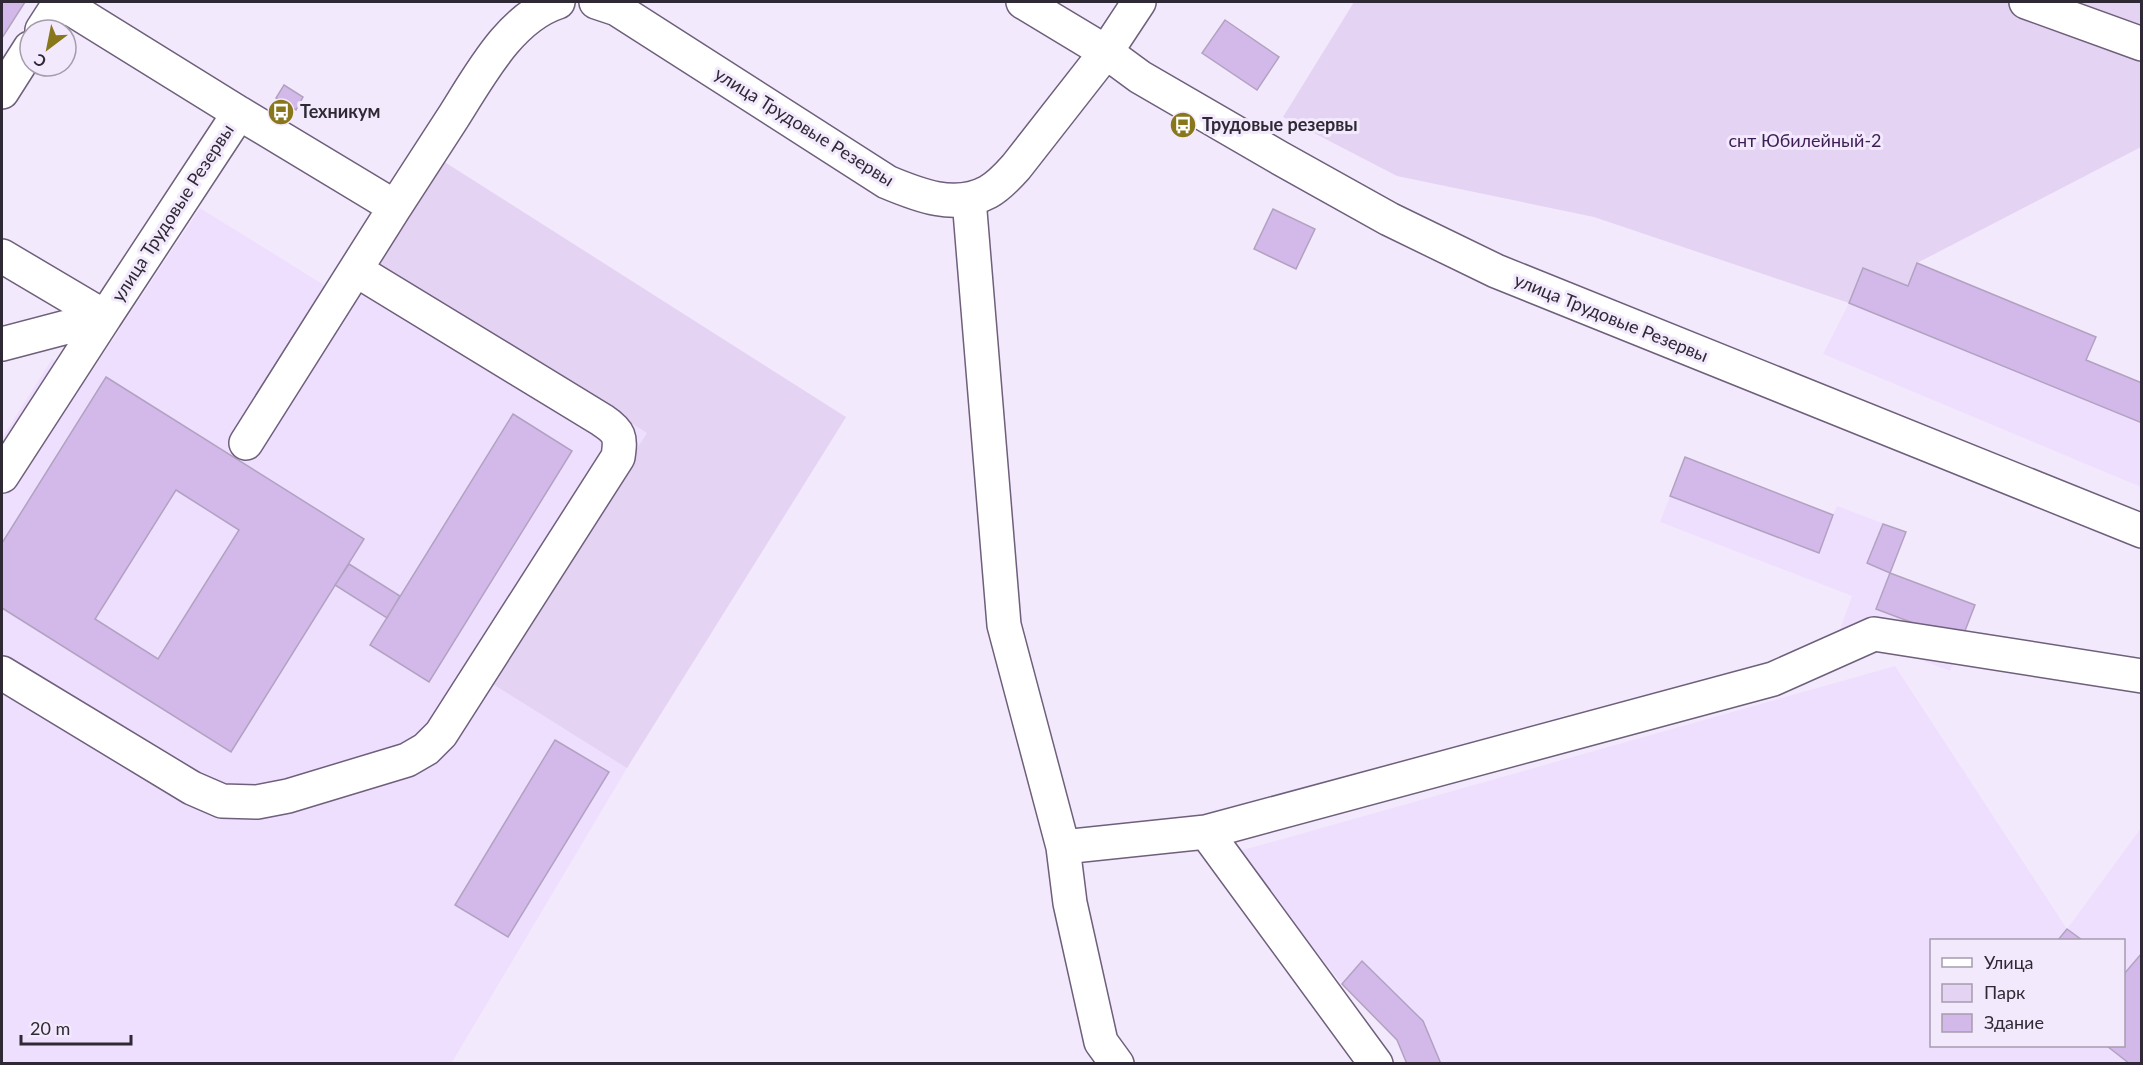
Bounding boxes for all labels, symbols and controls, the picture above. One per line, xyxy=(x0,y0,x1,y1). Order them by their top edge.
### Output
north arrow xyxy=(18,18,78,78)
text: С xyxy=(30,50,49,72)
street label: улица Трудовые Резервы xyxy=(711,62,898,190)
bus stop icon: Техникум xyxy=(266,97,296,127)
place label: Техникум xyxy=(300,100,380,122)
bus stop icon: Трудовые резервы xyxy=(1168,110,1198,140)
place label: Трудовые резервы xyxy=(1202,113,1358,135)
street label: улица Трудовые Резервы xyxy=(106,120,238,305)
park label: снт Юбилейный-2 xyxy=(1728,129,1882,151)
street label: улица Трудовые Резервы xyxy=(1511,268,1712,366)
legend xyxy=(1930,939,2125,1047)
text: Улица xyxy=(1984,951,2034,973)
text: Парк xyxy=(1984,981,2026,1003)
scale bar xyxy=(21,1008,130,1046)
text: Здание xyxy=(1984,1011,2044,1033)
text: 20 m xyxy=(30,1017,70,1039)

